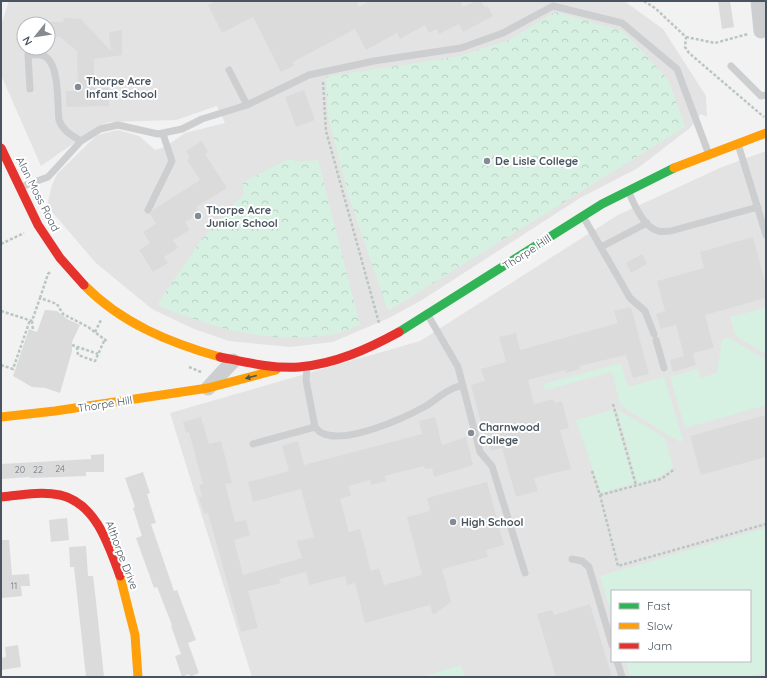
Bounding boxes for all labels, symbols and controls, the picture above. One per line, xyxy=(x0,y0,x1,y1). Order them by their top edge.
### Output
north arrow xyxy=(16,16,56,56)
text: N xyxy=(19,34,35,48)
place label: Thorpe Acre Infant School xyxy=(86,74,157,101)
marker: Thorpe Acre Infant School xyxy=(73,82,83,92)
street label: Alan Moss Road xyxy=(13,154,63,234)
place label: De Lisle College xyxy=(495,154,579,168)
marker: De Lisle College xyxy=(482,156,492,166)
place label: Thorpe Acre Junior School xyxy=(206,203,278,230)
marker: Thorpe Acre Junior School xyxy=(193,211,203,221)
street label: Thorpe Hill xyxy=(500,231,554,273)
one-way arrow xyxy=(245,374,257,380)
street label: Thorpe Hill xyxy=(77,393,133,415)
place label: Charnwood College xyxy=(479,420,540,447)
marker: Charnwood College xyxy=(466,428,476,438)
house number: 24 xyxy=(55,463,65,474)
house number: 20 xyxy=(15,464,25,475)
house number: 22 xyxy=(33,464,43,475)
place label: High School xyxy=(461,515,524,529)
marker: High School xyxy=(448,517,458,527)
street label: Althorpe Drive xyxy=(102,518,142,592)
house number: 11 xyxy=(11,580,17,591)
legend xyxy=(611,590,751,662)
text: Fast xyxy=(647,598,671,613)
text: Slow xyxy=(647,618,673,633)
text: Jam xyxy=(647,638,672,653)

